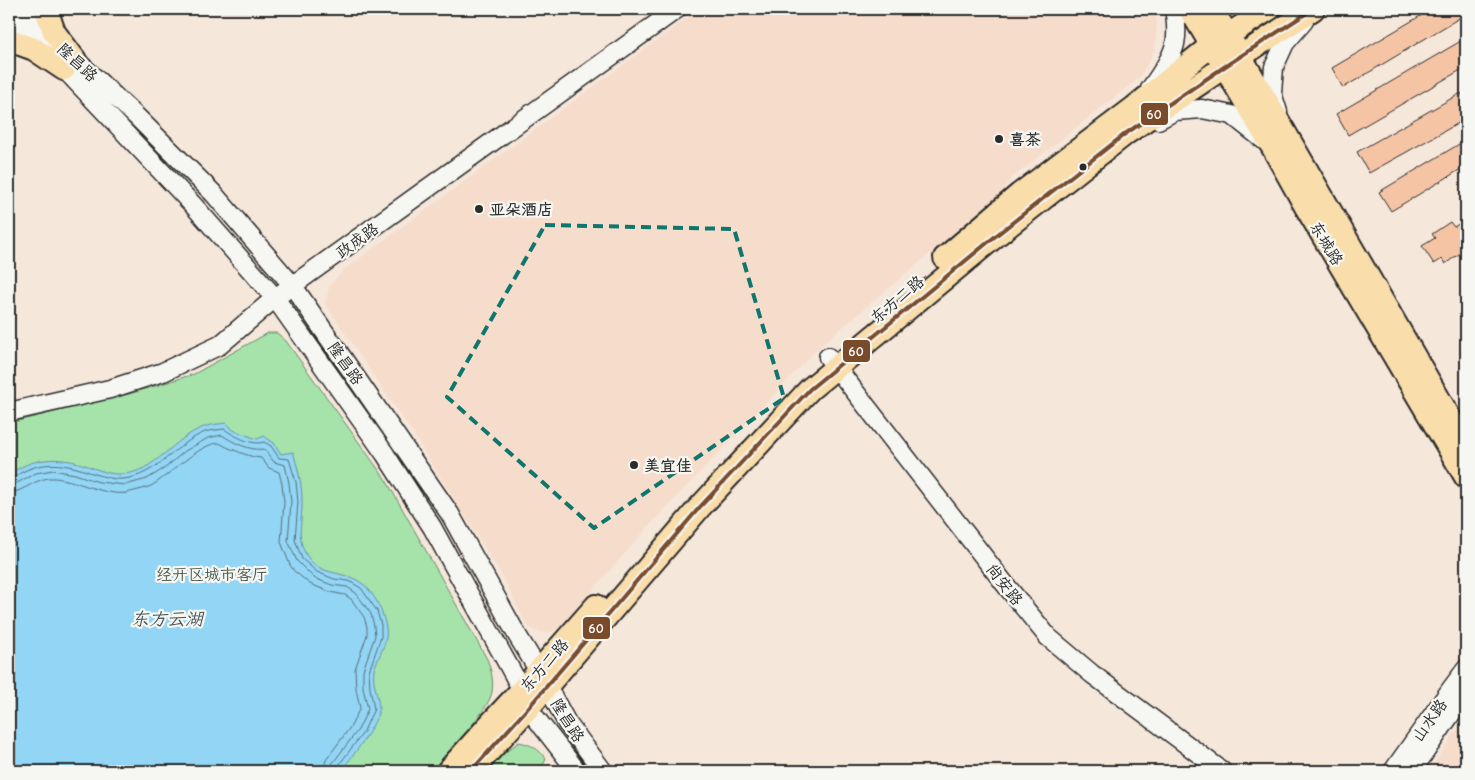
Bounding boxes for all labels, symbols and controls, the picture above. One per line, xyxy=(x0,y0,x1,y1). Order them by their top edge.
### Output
street label: 隆昌路 xyxy=(54,40,101,86)
line badge: 60 xyxy=(1140,102,1169,126)
text: 60 xyxy=(1146,106,1162,123)
place label: 喜茶 xyxy=(1009,131,1041,149)
marker: 喜茶 xyxy=(993,133,1005,145)
unlabelled marker xyxy=(1078,162,1088,172)
place label: 亚朵酒店 xyxy=(489,201,553,219)
marker: 亚朵酒店 xyxy=(473,203,485,215)
street label: 东城路 xyxy=(1306,218,1346,269)
street label: 政成路 xyxy=(333,219,382,262)
street label: 东方二路 xyxy=(867,272,928,327)
street label: 隆昌路 xyxy=(324,339,366,388)
line badge: 60 xyxy=(842,339,871,363)
text: 60 xyxy=(848,343,864,360)
place label: 美宜佳 xyxy=(644,457,692,475)
marker: 美宜佳 xyxy=(628,459,640,471)
street label: 尚安路 xyxy=(982,560,1026,609)
park label: 经开区城市客厅 xyxy=(156,566,268,584)
water label: 东方云湖 xyxy=(131,609,205,630)
line badge: 60 xyxy=(582,616,611,640)
text: 60 xyxy=(588,620,604,637)
street label: 东方二路 xyxy=(517,636,573,696)
street label: 隆昌路 xyxy=(547,695,588,746)
street label: 山水路 xyxy=(1409,696,1451,745)

